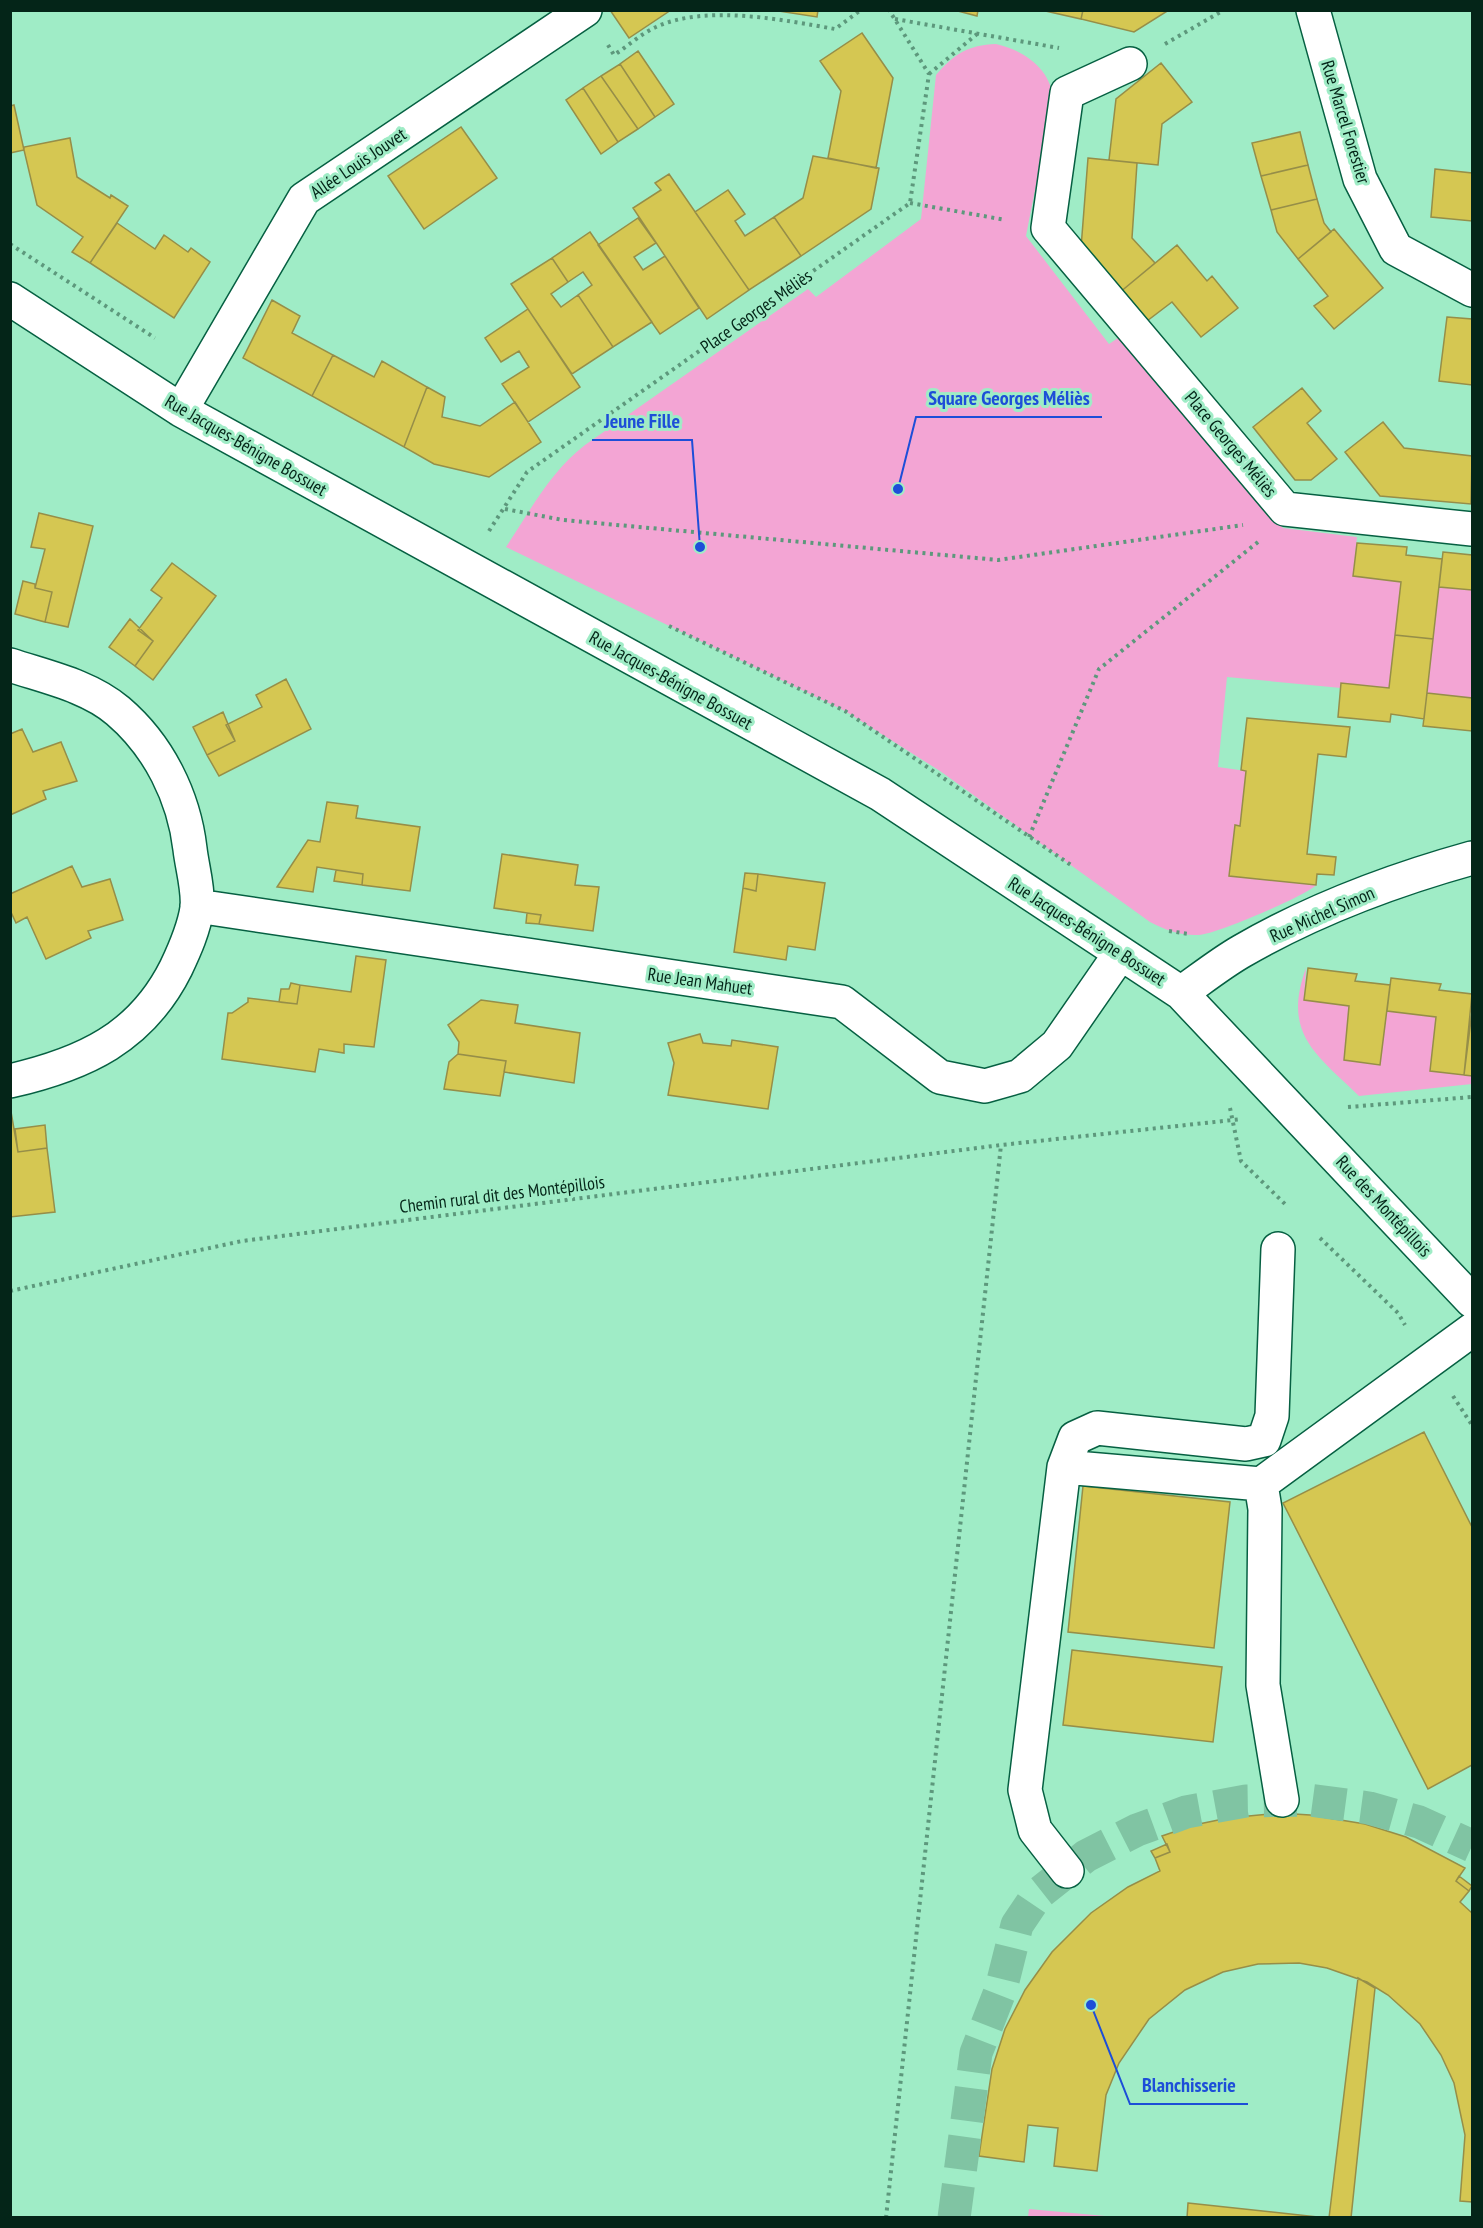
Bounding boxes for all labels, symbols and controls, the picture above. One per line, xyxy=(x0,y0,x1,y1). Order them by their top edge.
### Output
street label: Rue Marcel Forestier xyxy=(1316,58,1376,186)
street label: Allée Louis Jouvet xyxy=(306,122,410,204)
street label: Place Georges Méliès xyxy=(696,264,816,358)
callout: Square Georges Méliès xyxy=(916,379,1102,417)
text: Square Georges Méliès xyxy=(928,385,1090,411)
street label: Place Georges Méliès xyxy=(1180,386,1282,502)
street label: Rue Jacques-Bénigne Bossuet xyxy=(161,389,331,501)
callout: Jeune Fille xyxy=(592,402,692,440)
text: Jeune Fille xyxy=(603,408,680,434)
street label: Rue Jacques-Bénigne Bossuet xyxy=(585,626,757,734)
street label: Rue Jacques-Bénigne Bossuet xyxy=(1004,872,1170,990)
street label: Rue Michel Simon xyxy=(1266,881,1378,947)
street label: Rue Jean Mahuet xyxy=(646,962,754,1000)
street label: Rue des Montépillois xyxy=(1331,1151,1437,1261)
street label: Chemin rural dit des Montépillois xyxy=(398,1170,606,1218)
callout: Blanchisserie xyxy=(1130,2066,1248,2104)
text: Blanchisserie xyxy=(1142,2072,1236,2098)

